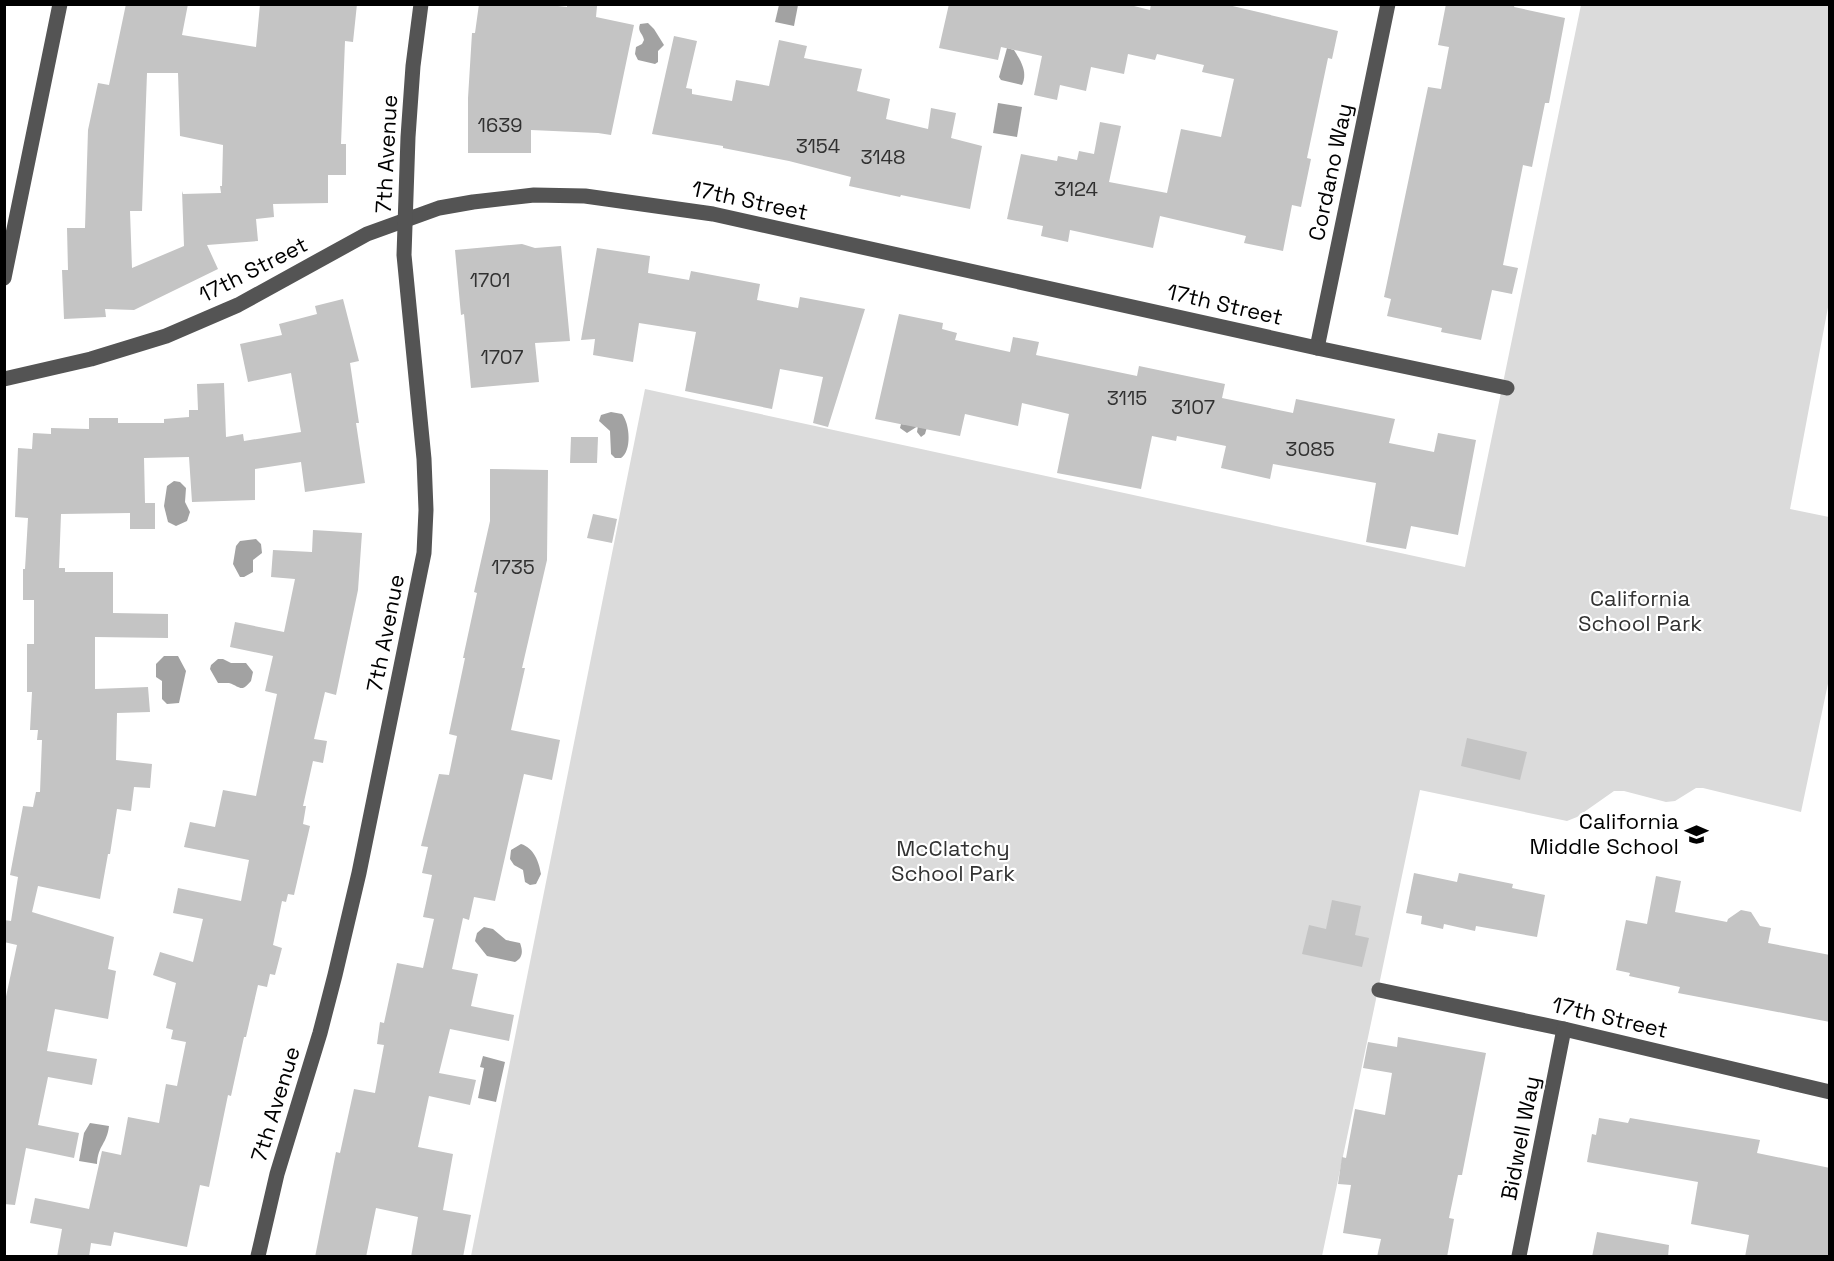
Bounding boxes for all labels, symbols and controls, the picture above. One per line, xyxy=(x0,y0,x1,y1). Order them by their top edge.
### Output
street label: 7th Avenue xyxy=(369,94,403,214)
street label: Cordano Way xyxy=(1302,101,1358,243)
house number: 1639 xyxy=(478,112,522,138)
house number: 3154 xyxy=(796,133,840,159)
house number: 3148 xyxy=(860,144,906,170)
street label: 17th Street xyxy=(689,174,811,226)
house number: 3124 xyxy=(1054,176,1098,202)
street label: 17th Street xyxy=(194,230,312,308)
house number: 1701 xyxy=(470,267,510,293)
street label: 17th Street xyxy=(1164,277,1286,331)
house number: 1707 xyxy=(480,344,524,370)
house number: 3115 xyxy=(1107,385,1147,411)
house number: 3107 xyxy=(1171,394,1215,420)
house number: 3085 xyxy=(1285,436,1335,462)
house number: 1735 xyxy=(491,554,535,580)
street label: 7th Avenue xyxy=(360,572,410,694)
park label: California School Park xyxy=(1578,584,1702,637)
place label: California Middle School xyxy=(1529,807,1679,860)
school or university icon: California Middle School xyxy=(1684,821,1710,847)
park label: McClatchy School Park xyxy=(891,834,1015,887)
street label: 17th Street xyxy=(1549,990,1671,1044)
street label: 7th Avenue xyxy=(244,1043,306,1165)
street label: Bidwell Way xyxy=(1494,1074,1546,1202)

